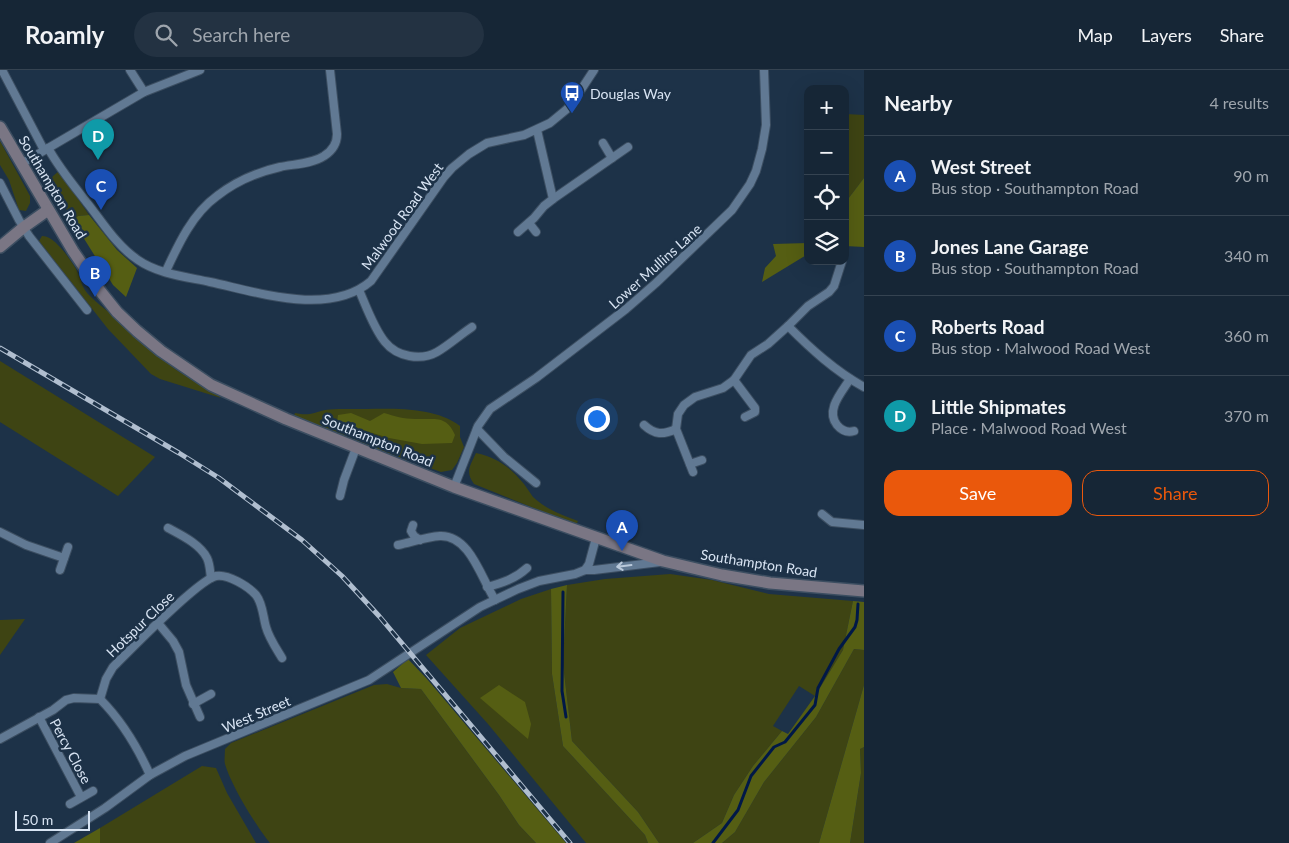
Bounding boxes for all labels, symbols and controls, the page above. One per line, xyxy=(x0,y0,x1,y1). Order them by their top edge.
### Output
search box xyxy=(134,12,484,57)
text: Roamly xyxy=(25,20,104,49)
icon: search xyxy=(152,21,180,49)
text: Search here xyxy=(192,23,290,46)
text: Map xyxy=(1077,24,1113,46)
text: Layers xyxy=(1141,24,1192,46)
text: Share xyxy=(1220,24,1264,46)
bus stop icon: Douglas Way xyxy=(559,80,585,114)
place label: Douglas Way xyxy=(590,85,672,102)
map controls xyxy=(804,85,849,265)
button: + xyxy=(804,85,849,130)
text: Nearby xyxy=(884,90,952,115)
text: 4 results xyxy=(1209,93,1269,112)
pin: D xyxy=(82,119,114,160)
button: − xyxy=(804,130,849,175)
street label: Southampton Road xyxy=(15,132,91,242)
text: West Street xyxy=(931,155,1031,178)
street label: Malwood Road West xyxy=(358,159,446,273)
text: A xyxy=(894,166,906,185)
text: 90 m xyxy=(1233,166,1269,185)
pin: C xyxy=(85,169,117,210)
button: locate xyxy=(804,175,849,220)
text: Bus stop · Southampton Road xyxy=(931,178,1139,197)
street label: Lower Mullins Lane xyxy=(605,220,705,312)
button: layers xyxy=(804,220,849,265)
text: Jones Lane Garage xyxy=(931,235,1089,258)
text: B xyxy=(895,246,905,265)
text: 340 m xyxy=(1224,246,1269,265)
pin: B xyxy=(79,256,111,297)
text: Bus stop · Southampton Road xyxy=(931,258,1139,277)
text: Roberts Road xyxy=(931,315,1044,338)
text: C xyxy=(895,326,905,345)
text: 360 m xyxy=(1224,326,1269,345)
text: Bus stop · Malwood Road West xyxy=(931,338,1150,357)
text: Little Shipmates xyxy=(931,395,1066,418)
your location xyxy=(584,406,610,432)
text: D xyxy=(894,406,906,425)
text: 370 m xyxy=(1224,406,1269,425)
street label: Southampton Road xyxy=(320,410,436,470)
text: Place · Malwood Road West xyxy=(931,418,1127,437)
button: Save xyxy=(884,470,1072,516)
button: Share xyxy=(1082,470,1269,516)
pin: A xyxy=(606,510,638,551)
street label: Southampton Road xyxy=(700,545,818,581)
one-way arrow xyxy=(617,561,633,571)
street label: Hotspur Close xyxy=(103,588,177,660)
street label: West Street xyxy=(219,692,293,736)
street label: Percy Close xyxy=(47,715,95,787)
scale bar xyxy=(15,808,90,831)
text: 50 m xyxy=(22,811,53,828)

